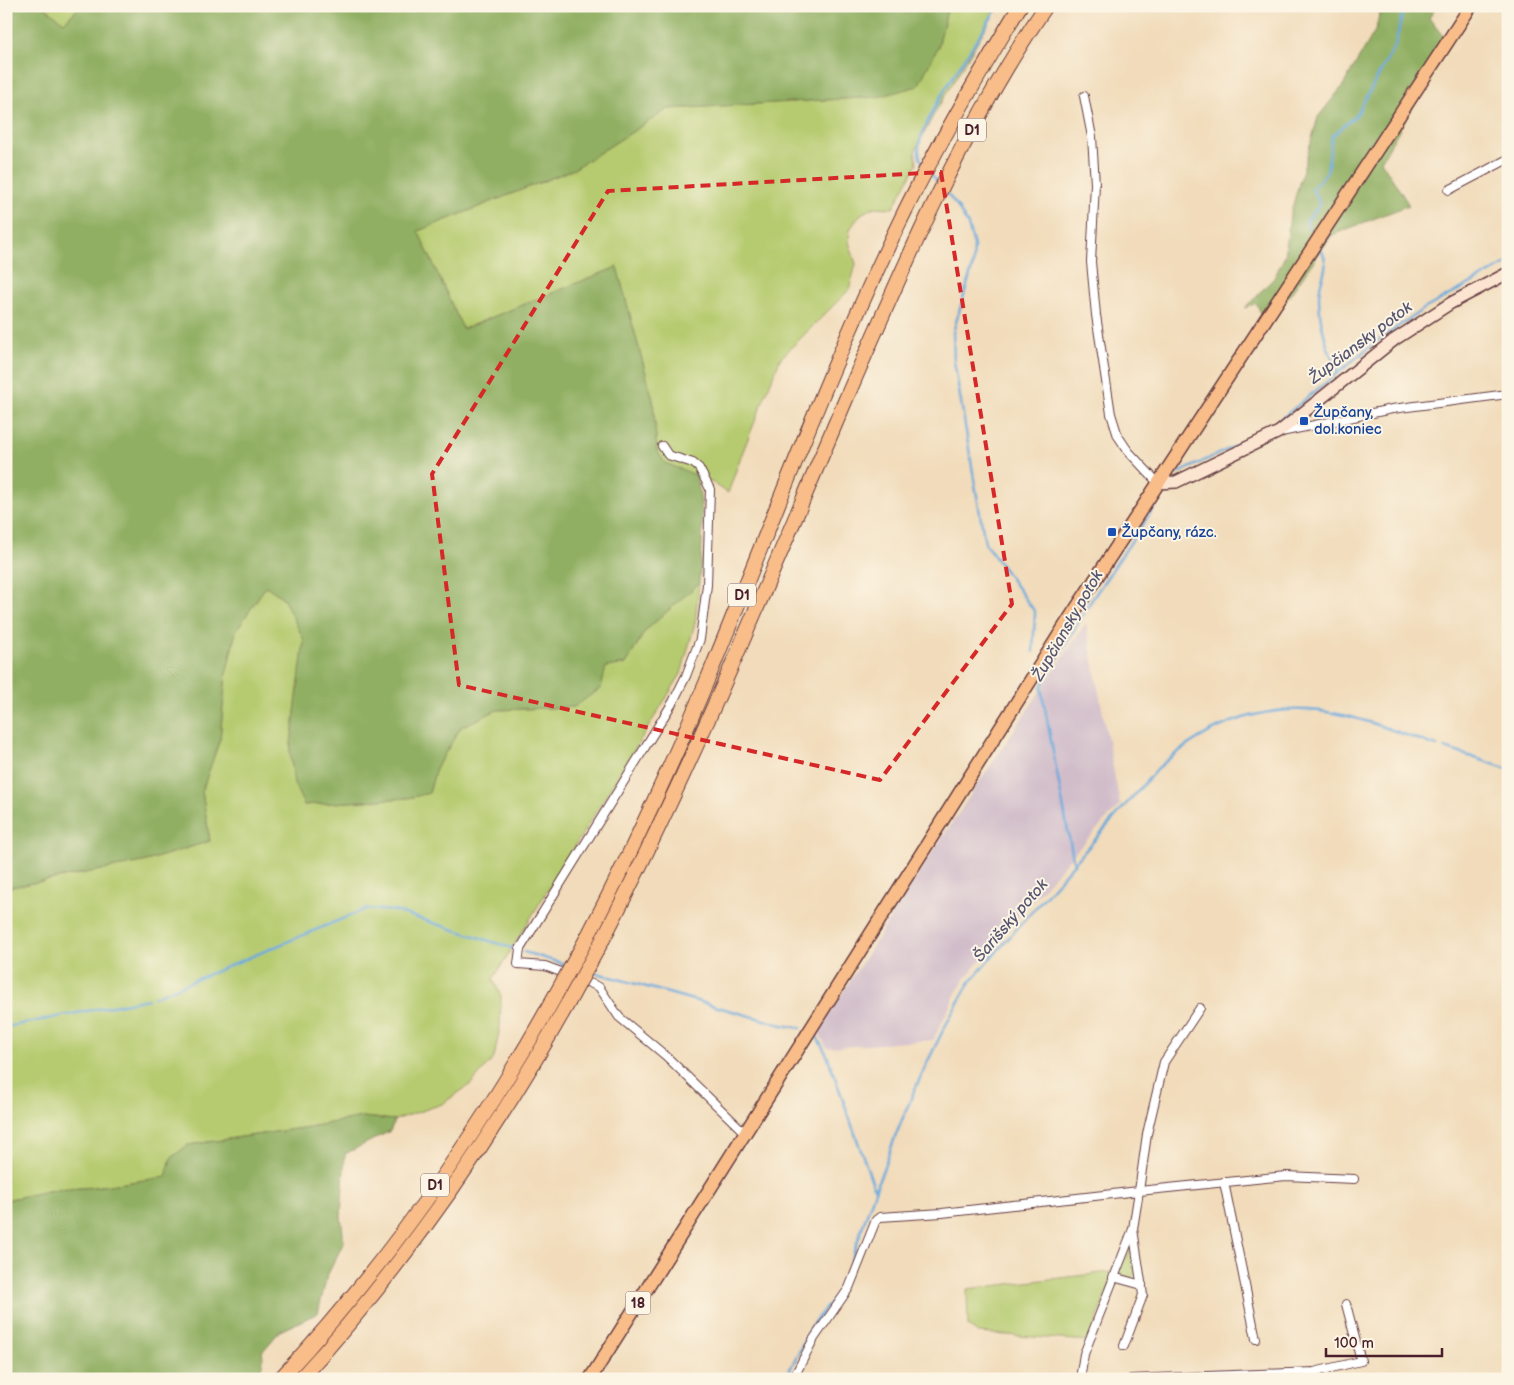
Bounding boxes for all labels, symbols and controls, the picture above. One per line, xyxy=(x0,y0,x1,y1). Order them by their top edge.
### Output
road number: D1 xyxy=(958,118,986,142)
water label: Župčiansky potok xyxy=(1304,296,1417,389)
place label: Župčany, dol.koniec xyxy=(1313,403,1382,439)
marker: Župčany, dol.koniec xyxy=(1298,415,1310,427)
place label: Župčany, rázc. xyxy=(1121,523,1217,542)
marker: Župčany, rázc. xyxy=(1106,526,1118,538)
water label: Župčiansky potok xyxy=(1027,565,1108,685)
road number: D1 xyxy=(728,584,756,606)
water label: Šarišský potok xyxy=(969,874,1053,966)
road number: D1 xyxy=(421,1174,449,1196)
road number: 18 xyxy=(626,1292,650,1315)
scale bar xyxy=(1326,1325,1443,1357)
text: 100 m xyxy=(1334,1334,1374,1353)

